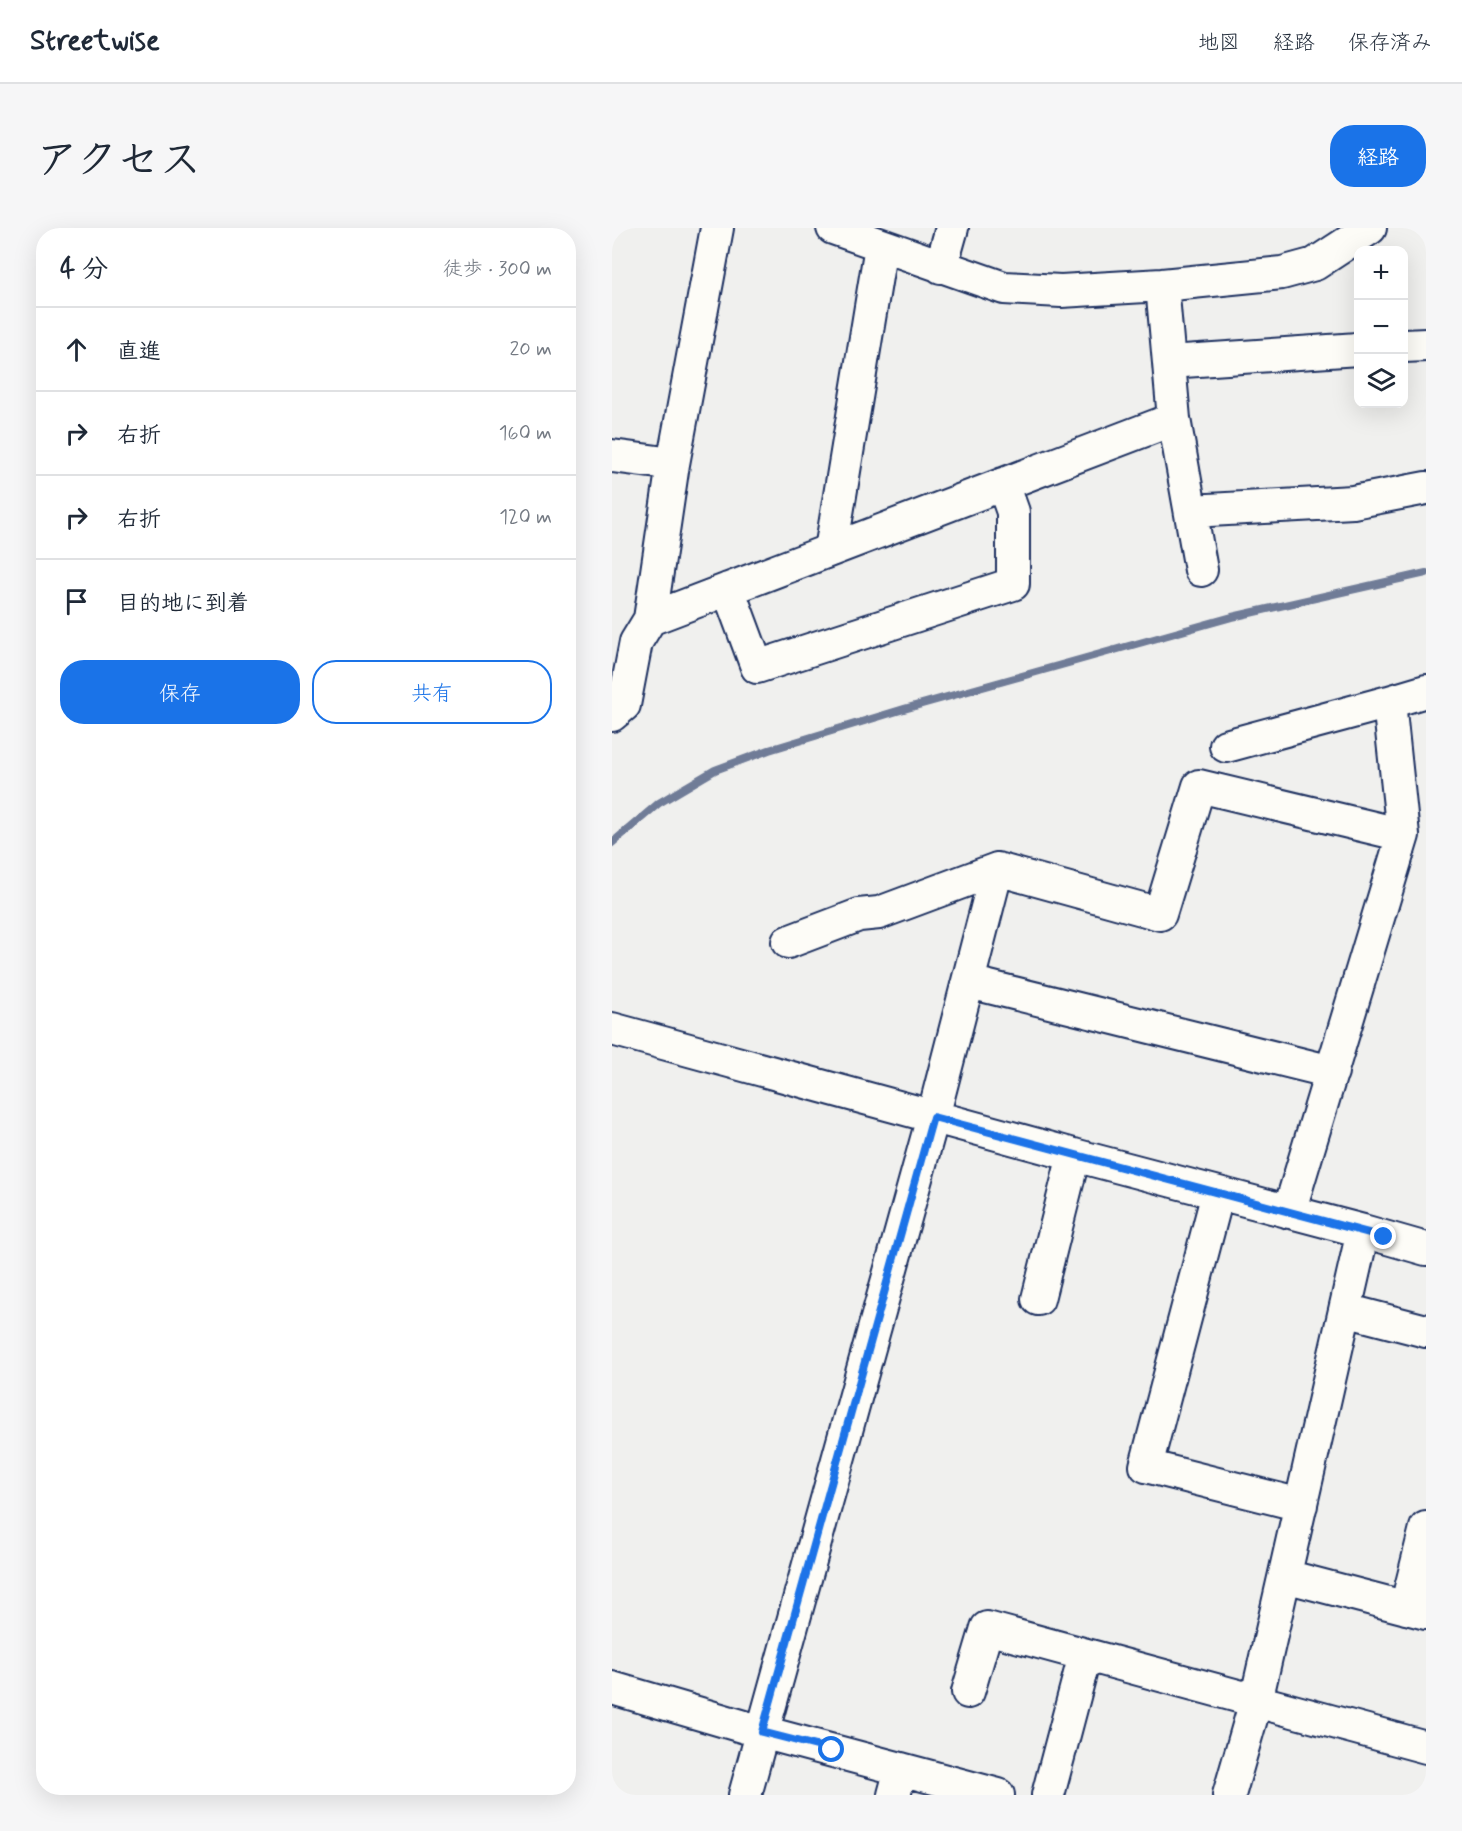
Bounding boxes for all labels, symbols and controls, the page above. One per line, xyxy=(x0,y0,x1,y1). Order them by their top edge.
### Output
text: Streetwise xyxy=(30,23,160,60)
text: 地図 xyxy=(1198,29,1240,57)
text: 経路 xyxy=(1273,29,1315,57)
text: 保存済み xyxy=(1348,29,1432,57)
button: 経路 xyxy=(1330,125,1426,187)
text: アクセス xyxy=(36,134,201,189)
map controls xyxy=(1354,246,1408,408)
button: + xyxy=(1354,246,1408,300)
text: 4 分 xyxy=(60,253,108,287)
text: 徒歩 · 300 m xyxy=(443,256,552,283)
button: − xyxy=(1354,300,1408,354)
icon: ahead xyxy=(60,333,93,366)
text: 20 m xyxy=(509,336,552,363)
text: 直進 xyxy=(117,338,161,366)
button: layers xyxy=(1354,354,1408,408)
icon: right xyxy=(60,417,93,450)
text: 160 m xyxy=(499,420,552,447)
text: 右折 xyxy=(117,422,161,450)
icon: right xyxy=(60,501,93,534)
text: 120 m xyxy=(499,504,552,531)
text: 右折 xyxy=(117,506,161,534)
icon: arrive xyxy=(60,585,93,618)
text: 目的地に到着 xyxy=(117,590,249,618)
button: 保存 xyxy=(60,660,300,724)
button: 共有 xyxy=(312,660,552,724)
route end xyxy=(1370,1223,1396,1249)
route start xyxy=(818,1736,844,1762)

